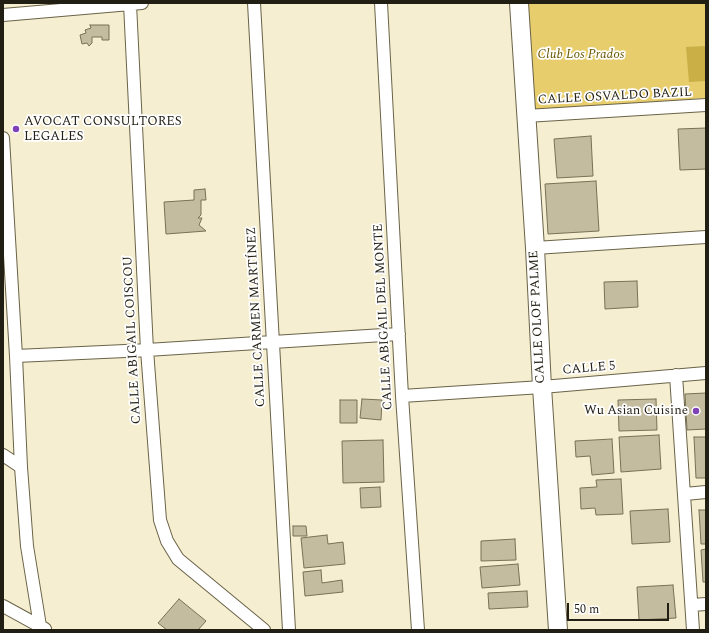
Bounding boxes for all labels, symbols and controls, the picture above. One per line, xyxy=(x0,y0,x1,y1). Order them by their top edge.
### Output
park label: Club Los Prados xyxy=(538,47,624,63)
street label: CALLE OSVALDO BAZIL xyxy=(538,85,692,109)
place label: AVOCAT CONSULTORES LEGALES xyxy=(24,114,182,145)
marker: AVOCAT CONSULTORES LEGALES xyxy=(11,124,21,134)
street label: CALLE ABIGAIL DEL MONTE xyxy=(371,223,397,411)
street label: CALLE CARMEN MARTÍNEZ xyxy=(244,226,270,408)
street label: CALLE OLOF PALME xyxy=(527,250,549,384)
street label: CALLE ABIGAIL COISCOU xyxy=(121,255,145,425)
street label: CALLE 5 xyxy=(562,359,616,379)
place label: Wu Asian Cuisine xyxy=(584,403,688,419)
marker: Wu Asian Cuisine xyxy=(691,406,701,416)
scale bar xyxy=(569,595,671,621)
text: 50 m xyxy=(574,600,599,619)

